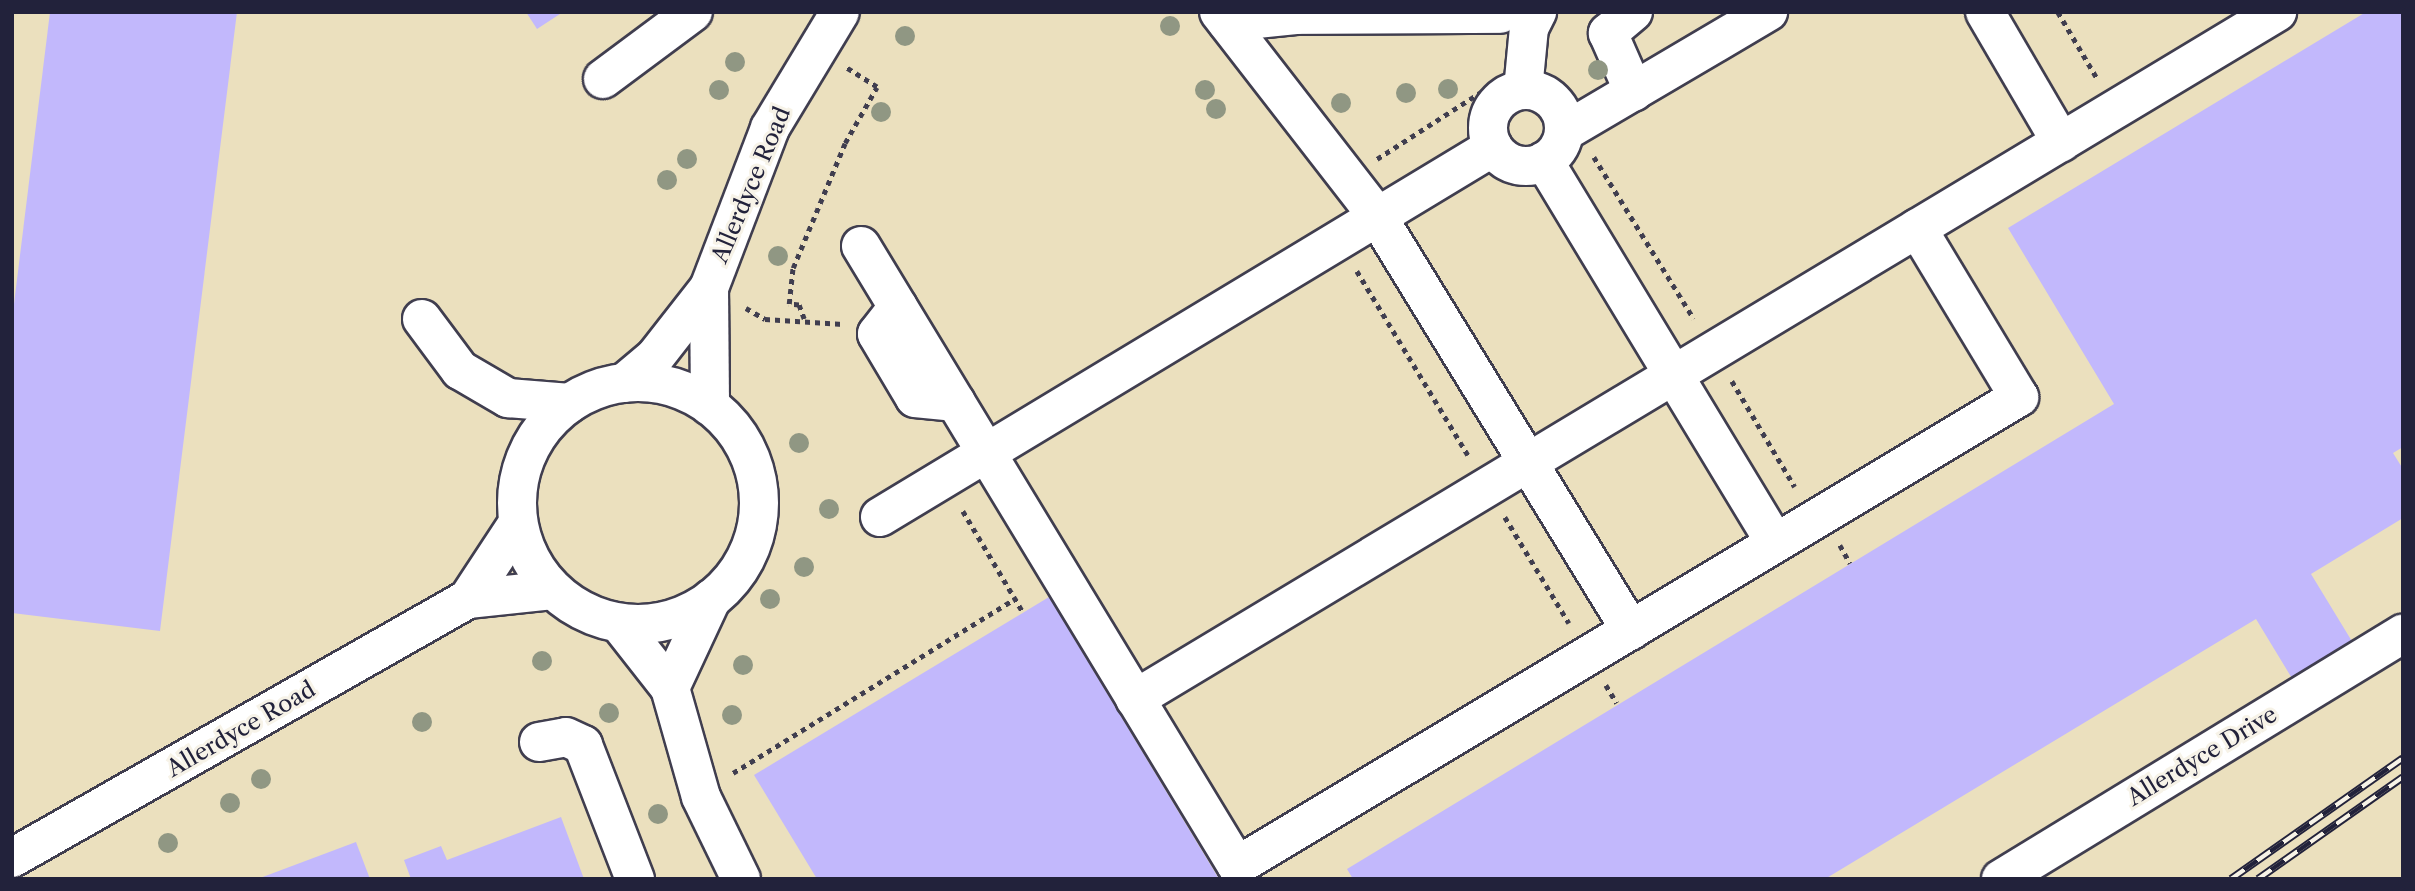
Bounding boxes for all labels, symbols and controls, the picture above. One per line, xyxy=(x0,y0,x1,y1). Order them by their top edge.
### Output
street label: Allerdyce Road xyxy=(706,103,796,267)
street label: Allerdyce Road xyxy=(162,675,320,783)
street label: Allerdyce Drive xyxy=(2122,700,2282,812)

